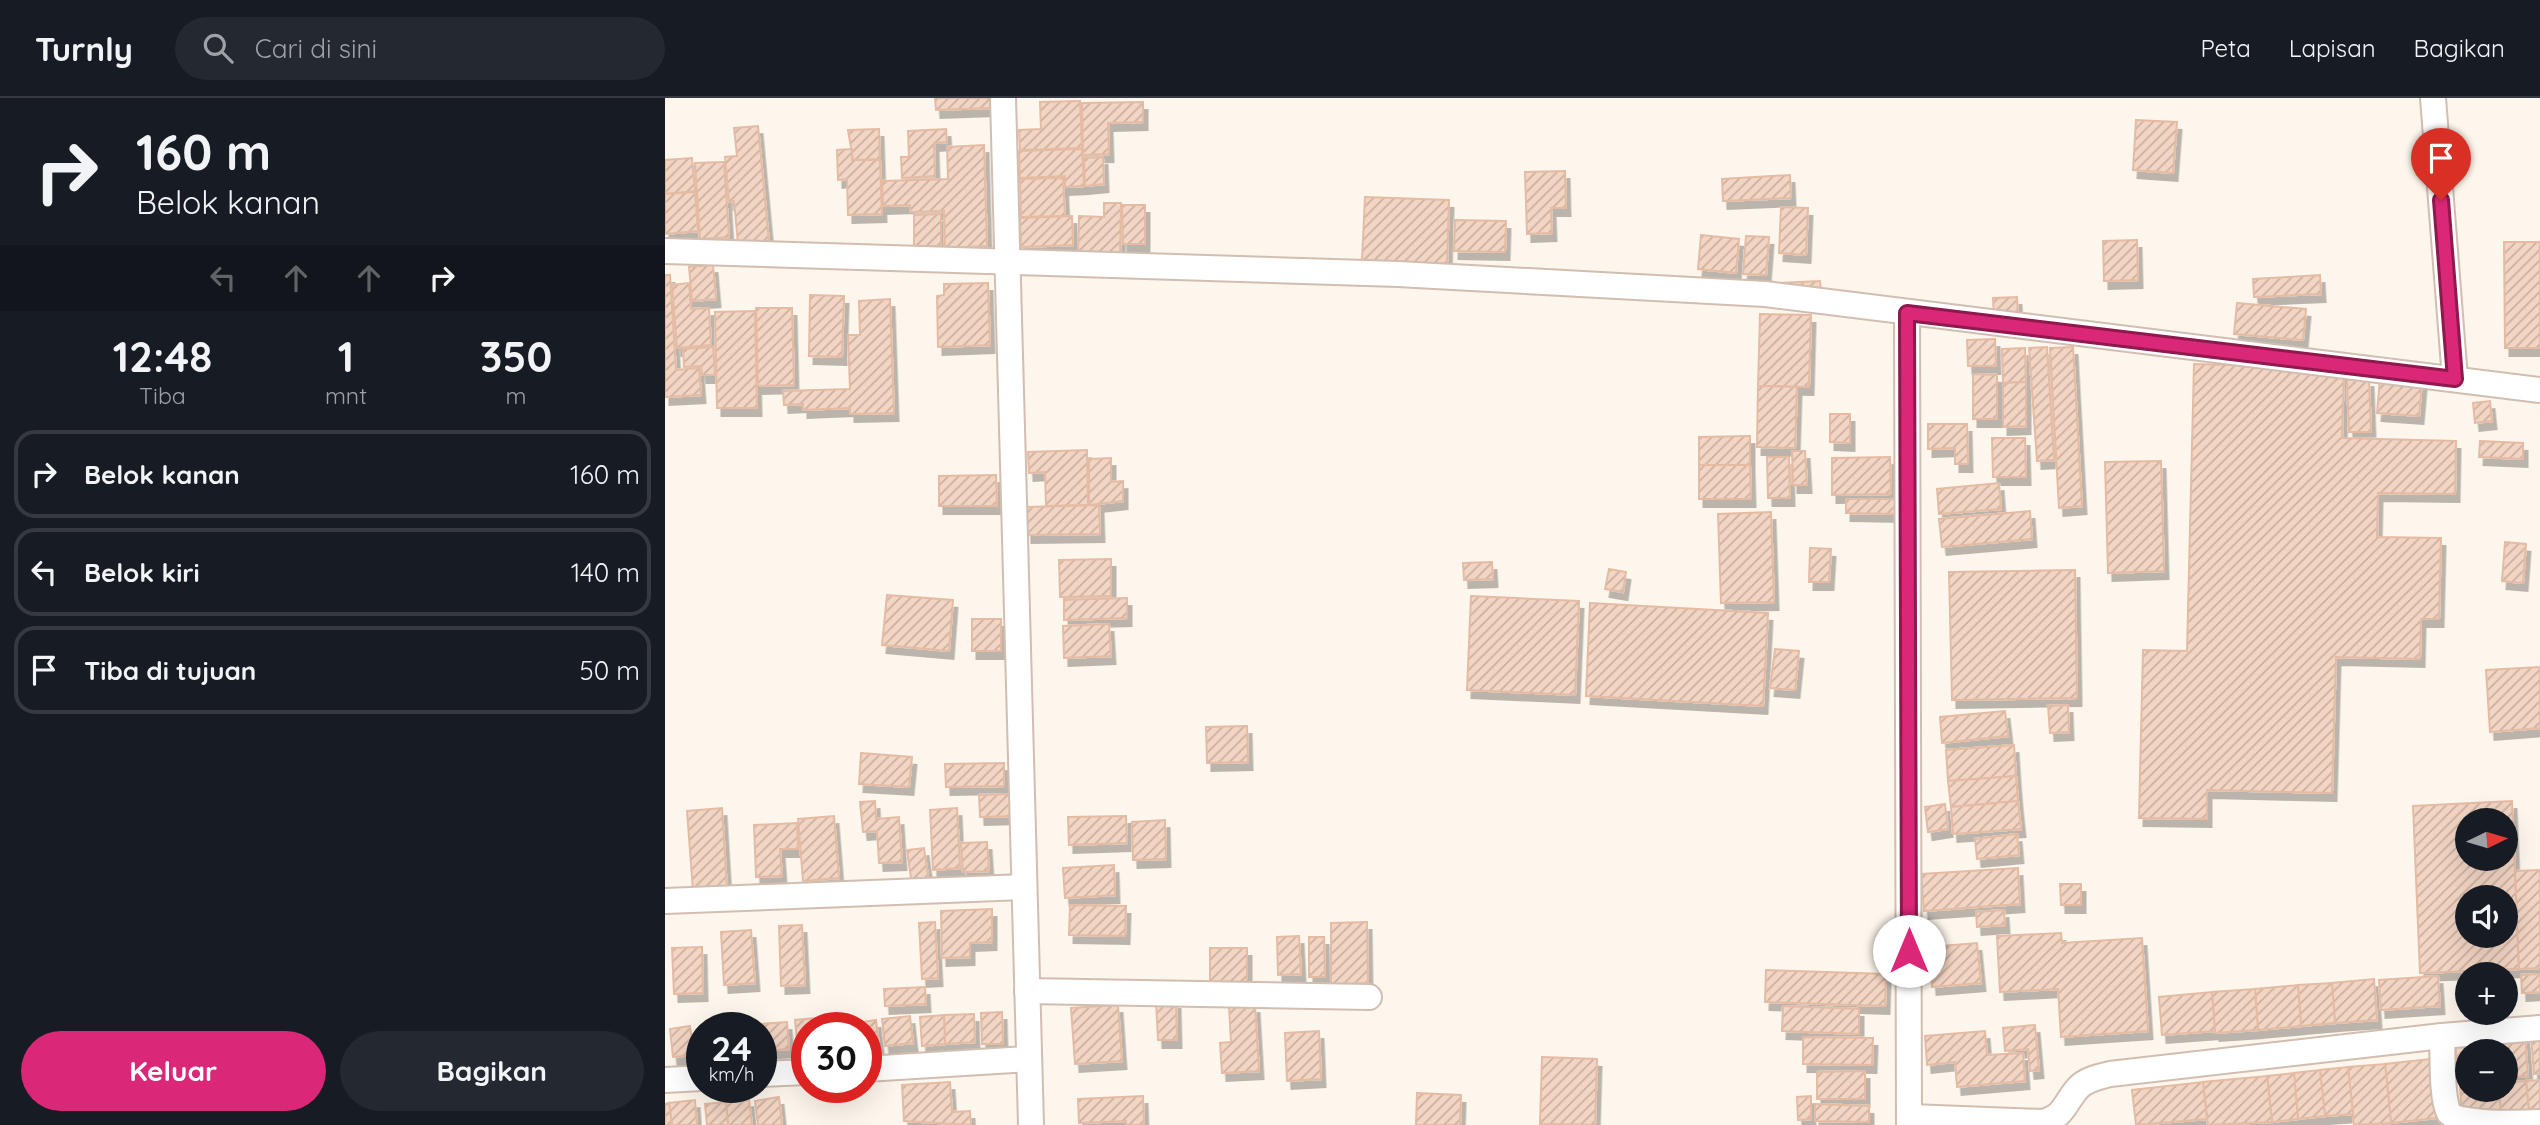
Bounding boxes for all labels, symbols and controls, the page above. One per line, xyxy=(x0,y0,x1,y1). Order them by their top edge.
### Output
search box xyxy=(175,17,665,80)
text: Turnly xyxy=(35,28,133,69)
icon: search xyxy=(199,29,237,67)
text: Cari di sini xyxy=(255,32,377,65)
text: Peta xyxy=(2200,33,2251,63)
text: Lapisan xyxy=(2289,33,2376,63)
text: Bagikan xyxy=(2414,33,2505,63)
text: 160 m xyxy=(136,121,271,182)
icon: right xyxy=(21,126,112,217)
pin xyxy=(2411,128,2471,200)
icon: arrive xyxy=(2422,139,2460,177)
text: Belok kanan xyxy=(136,182,320,222)
icon: left xyxy=(204,259,242,297)
icon: ahead xyxy=(277,259,315,297)
icon: ahead xyxy=(350,259,388,297)
icon: right xyxy=(423,259,461,297)
text: 12:48 xyxy=(113,330,212,383)
text: 1 xyxy=(338,330,354,383)
text: 350 xyxy=(480,330,552,383)
text: Tiba xyxy=(139,381,186,410)
text: mnt xyxy=(325,381,367,410)
text: m xyxy=(505,381,526,410)
icon: right xyxy=(25,455,63,493)
text: Belok kanan xyxy=(84,458,240,491)
text: 160 m xyxy=(570,458,640,491)
icon: left xyxy=(25,553,63,591)
text: Belok kiri xyxy=(84,556,200,589)
text: 140 m xyxy=(571,556,640,589)
icon: arrive xyxy=(25,651,63,689)
text: Tiba di tujuan xyxy=(84,654,256,687)
text: 50 m xyxy=(580,654,640,687)
north arrow xyxy=(2455,808,2518,872)
map controls xyxy=(2455,808,2518,1102)
button: sound xyxy=(2455,885,2518,948)
position arrow xyxy=(1872,914,1946,988)
button: + xyxy=(2455,962,2518,1025)
speed limit sign: 30 xyxy=(791,1012,882,1103)
text: 24 xyxy=(711,1026,752,1070)
button: Keluar xyxy=(21,1031,326,1111)
button: Bagikan xyxy=(340,1031,644,1111)
button: − xyxy=(2455,1039,2518,1102)
text: km/h xyxy=(709,1063,754,1086)

